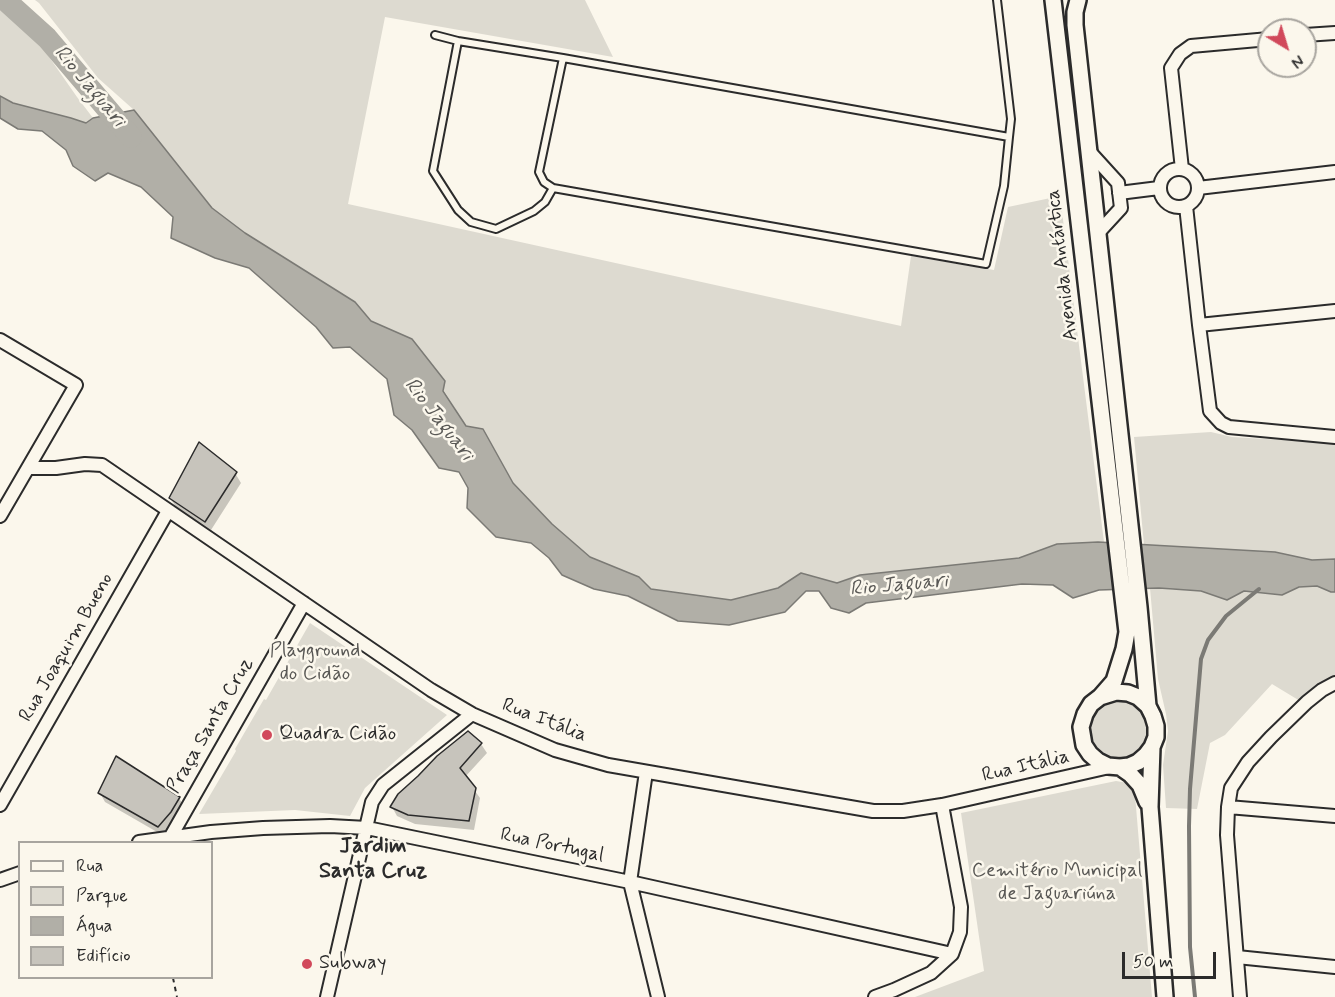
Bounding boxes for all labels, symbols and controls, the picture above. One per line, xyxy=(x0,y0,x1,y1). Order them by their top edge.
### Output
north arrow xyxy=(1257,18,1317,78)
water label: Rio Jaguari xyxy=(48,41,130,133)
text: N xyxy=(1286,49,1308,73)
street label: Avenida Antártica xyxy=(1042,188,1084,342)
water label: Rio Jaguari xyxy=(398,373,478,467)
street label: Rua Joaquim Bueno xyxy=(15,569,119,727)
water label: Rio Jaguari xyxy=(849,569,949,603)
park label: Playground do Cidão xyxy=(270,640,360,687)
street label: Praça Santa Cruz xyxy=(162,654,260,798)
street label: Rua Itália xyxy=(498,694,590,748)
place label: Quadra Cidão xyxy=(279,723,396,747)
marker: Quadra Cidão xyxy=(260,728,274,742)
street label: Rua Itália xyxy=(980,745,1072,789)
street label: Rua Portugal xyxy=(498,823,606,869)
district label: Jardim Santa Cruz xyxy=(319,834,427,885)
legend xyxy=(18,841,213,979)
text: Rua xyxy=(76,854,103,878)
park label: Cemitério Municipal de Jaguariúna xyxy=(972,860,1142,907)
text: Parque xyxy=(76,884,128,908)
text: Água xyxy=(76,914,112,938)
scale bar xyxy=(1125,940,1220,978)
text: Edifício xyxy=(76,944,131,968)
text: 50 m xyxy=(1133,950,1173,974)
place label: Subway xyxy=(319,952,386,976)
marker: Subway xyxy=(300,957,314,971)

